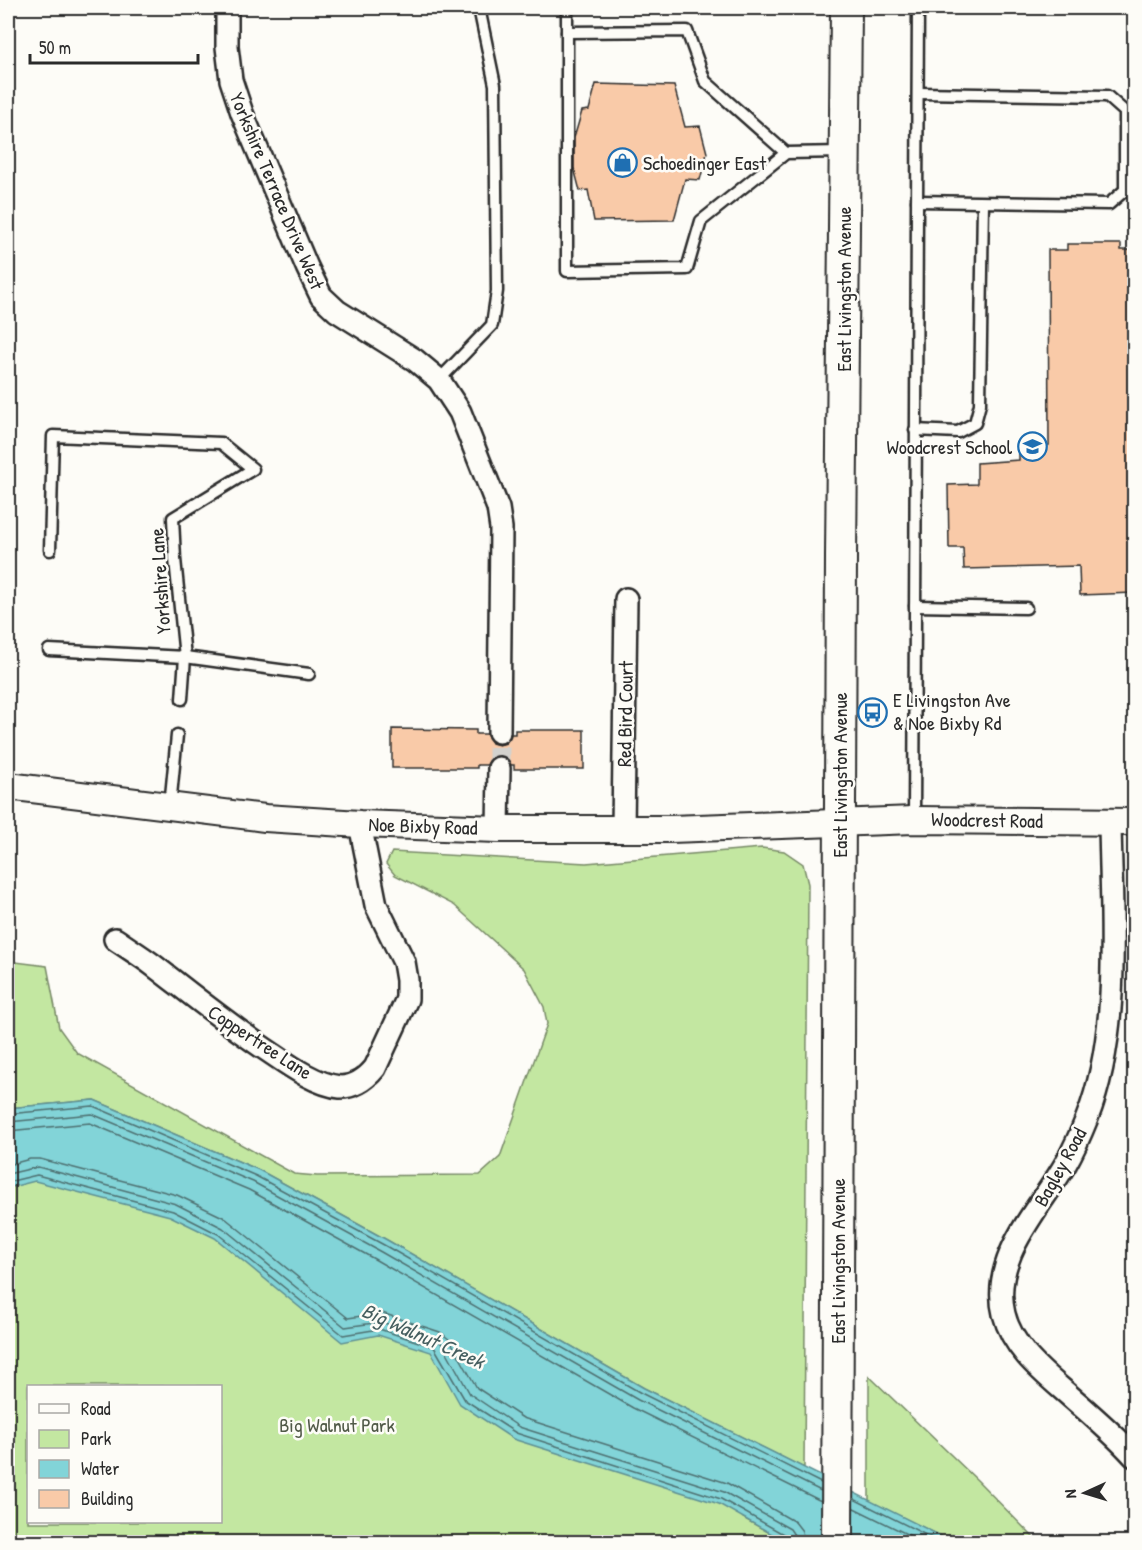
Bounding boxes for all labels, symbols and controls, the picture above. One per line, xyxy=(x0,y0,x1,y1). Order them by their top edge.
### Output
scale bar xyxy=(30,27,198,65)
text: 50 m xyxy=(39,35,71,60)
street label: Yorkshire Terrace Drive West xyxy=(224,88,332,295)
shop icon: Schoedinger East xyxy=(606,147,638,179)
place label: Schoedinger East xyxy=(643,149,767,176)
street label: East Livingston Avenue xyxy=(830,206,857,372)
school or university icon: Woodcrest School xyxy=(1017,431,1049,463)
place label: Woodcrest School xyxy=(886,433,1013,460)
street label: Yorkshire Lane xyxy=(142,527,177,635)
street label: Red Bird Court xyxy=(610,660,639,767)
place label: E Livingston Ave & Noe Bixby Rd xyxy=(893,686,1011,736)
street label: East Livingston Avenue xyxy=(826,692,853,858)
bus stop icon: E Livingston Ave & Noe Bixby Rd xyxy=(856,696,888,728)
street label: Woodcrest Road xyxy=(931,805,1043,834)
street label: Noe Bixby Road xyxy=(368,810,478,841)
street label: Coppertree Lane xyxy=(203,998,318,1085)
street label: Bagley Road xyxy=(1027,1122,1092,1211)
street label: East Livingston Avenue xyxy=(824,1178,851,1344)
water label: Big Walnut Creek xyxy=(357,1296,491,1376)
legend xyxy=(27,1385,222,1523)
text: Road xyxy=(81,1396,111,1421)
park label: Big Walnut Park xyxy=(279,1411,395,1438)
text: Park xyxy=(81,1426,112,1451)
text: Water xyxy=(81,1456,119,1481)
north arrow xyxy=(1055,1463,1115,1523)
text: Building xyxy=(81,1486,133,1511)
text: N xyxy=(1059,1489,1081,1499)

